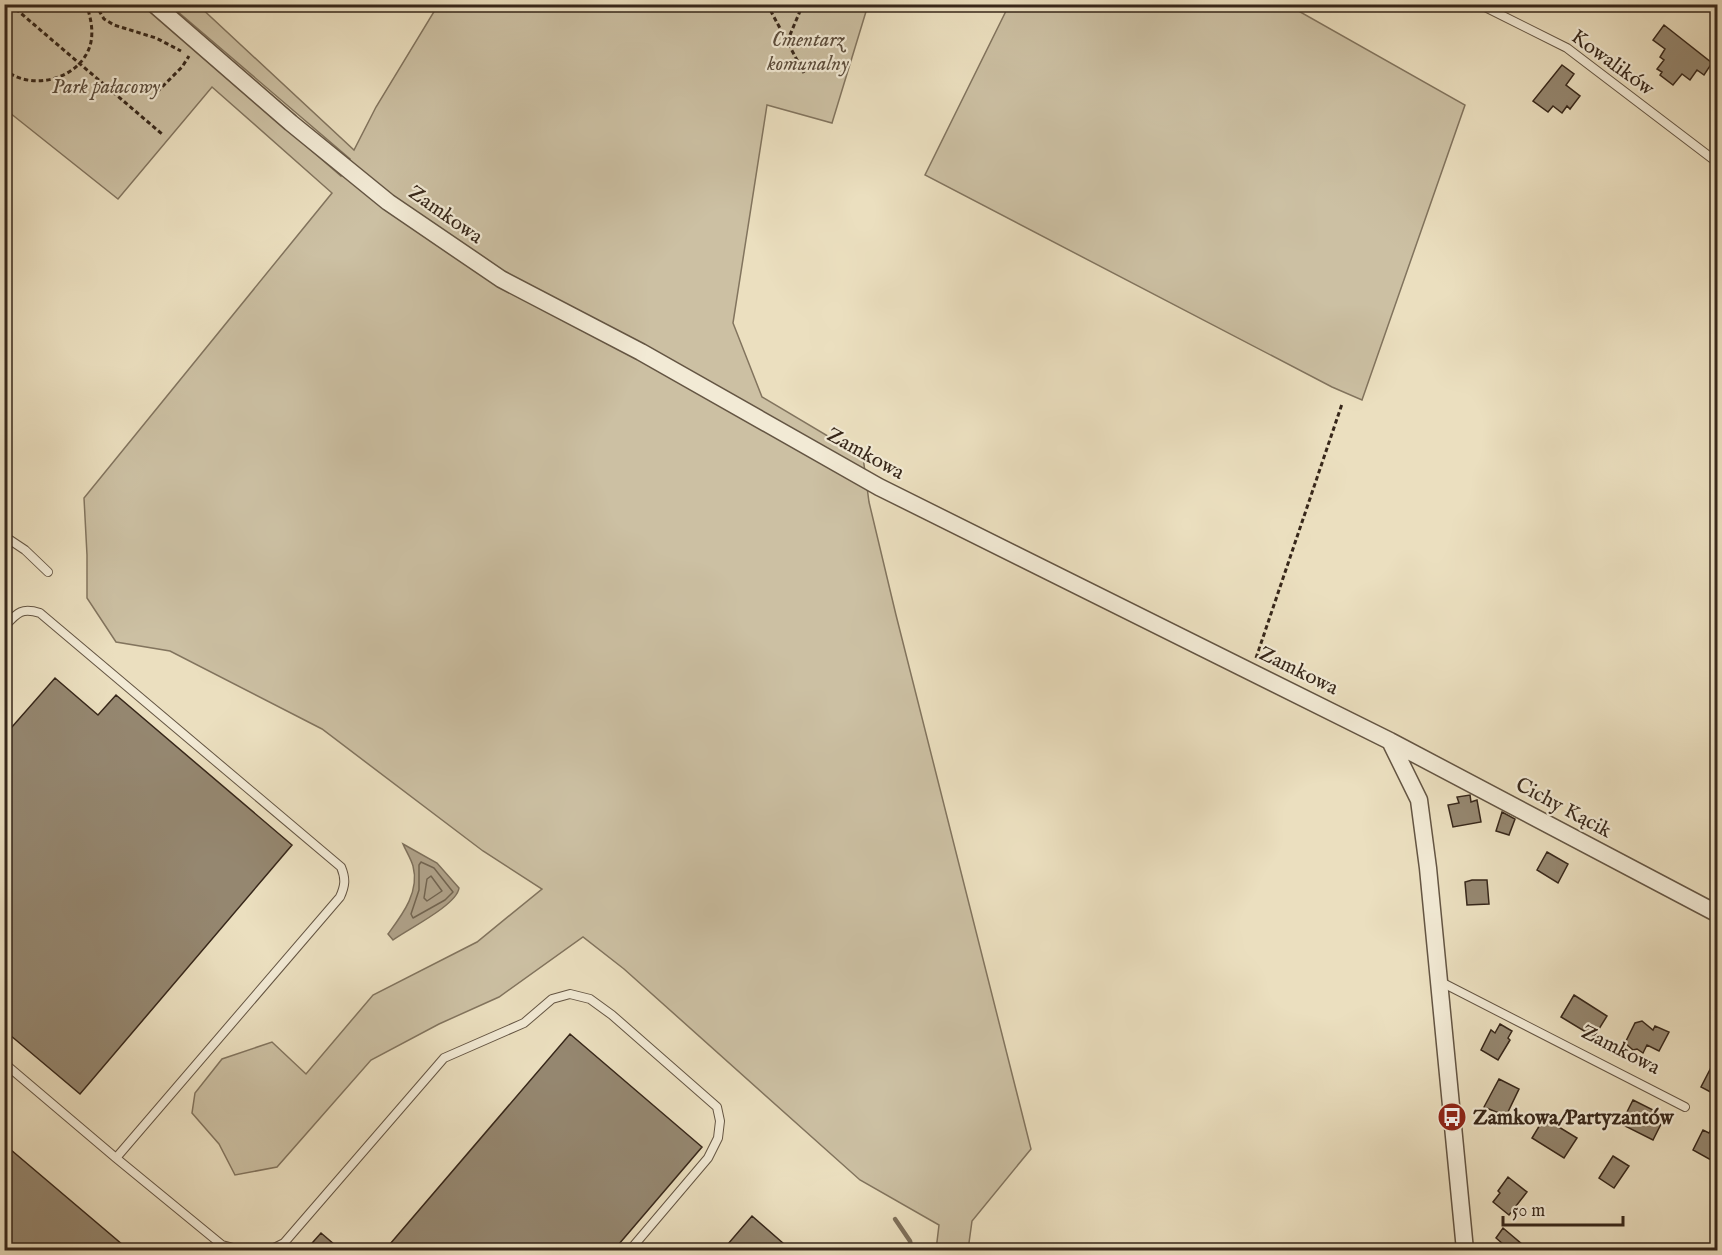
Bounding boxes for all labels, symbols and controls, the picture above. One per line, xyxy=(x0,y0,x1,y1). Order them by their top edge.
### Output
street label: Kowalików xyxy=(1565,24,1660,103)
park label: Cmentarz komunalny xyxy=(766,27,849,78)
park label: Park pałacowy xyxy=(52,74,160,101)
street label: Zamkowa xyxy=(403,180,488,251)
street label: Zamkowa xyxy=(822,422,910,487)
street label: Zamkowa xyxy=(1254,641,1343,703)
street label: Cichy Kącik xyxy=(1510,772,1617,845)
street label: Zamkowa xyxy=(1576,1019,1665,1082)
bus stop icon: Zamkowa/Partyzantów xyxy=(1436,1101,1468,1133)
place label: Zamkowa/Partyzantów xyxy=(1473,1105,1675,1132)
scale bar xyxy=(1503,1189,1623,1227)
text: 50 m xyxy=(1512,1200,1545,1223)

